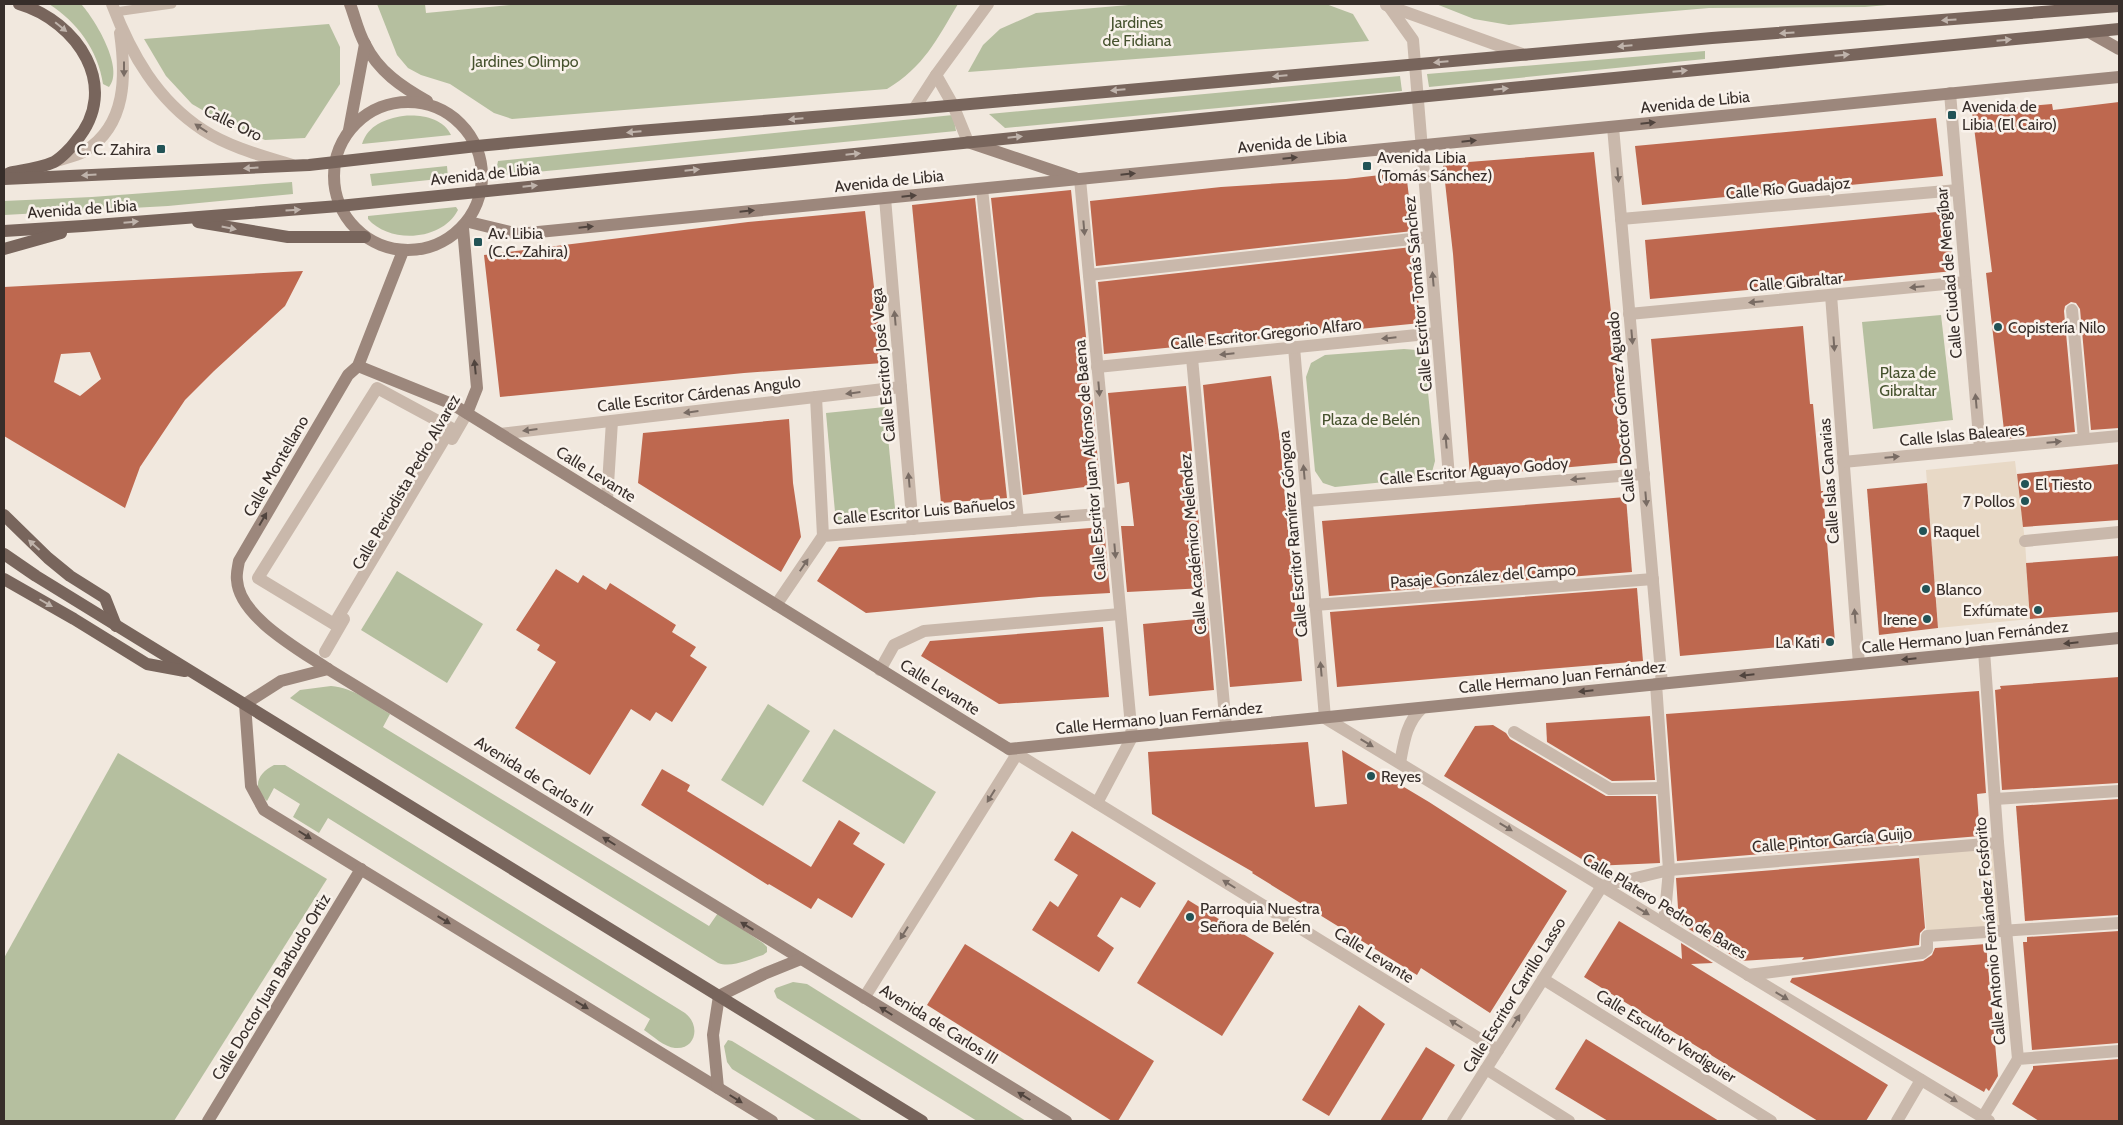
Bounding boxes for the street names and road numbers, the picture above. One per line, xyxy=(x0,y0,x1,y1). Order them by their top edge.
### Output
street label: Avenida de Libia xyxy=(1639,87,1751,117)
street label: Calle Oro xyxy=(201,101,266,145)
street label: Avenida de Libia xyxy=(1236,127,1348,157)
street label: Avenida de Libia xyxy=(429,159,541,189)
street label: Avenida de Libia xyxy=(833,166,945,196)
street label: Calle Río Guadajoz xyxy=(1725,173,1852,203)
street label: Calle Ciudad de Mengíbar xyxy=(1932,186,1966,359)
street label: Calle Escritor Tomás Sánchez xyxy=(1400,195,1436,393)
street label: Avenida de Libia xyxy=(27,196,138,222)
street label: Calle Gibraltar xyxy=(1748,268,1845,296)
street label: Calle Escritor José Vega xyxy=(867,287,899,443)
street label: Calle Doctor Gómez Aguado xyxy=(1603,311,1639,503)
street label: Calle Escritor Gregorio Alfaro xyxy=(1169,314,1363,353)
street label: Calle Escritor Juan Alfonso de Baena xyxy=(1070,339,1110,581)
street label: Calle Escritor Cárdenas Angulo xyxy=(596,372,802,416)
street label: Calle Periodista Pedro Alvarez xyxy=(348,390,464,573)
street label: Calle Montellano xyxy=(239,412,313,520)
street label: Calle Islas Canarias xyxy=(1815,417,1843,544)
street label: Calle Islas Baleares xyxy=(1899,420,2026,450)
street label: Calle Escritor Ramírez Góngora xyxy=(1274,430,1312,638)
street label: Calle Levante xyxy=(553,442,639,506)
street label: Calle Académico Meléndez xyxy=(1176,452,1210,635)
street label: Calle Escritor Aguayo Godoy xyxy=(1379,453,1569,489)
street label: Calle Escritor Luis Bañuelos xyxy=(832,494,1016,528)
street label: Pasaje González del Campo xyxy=(1389,560,1577,592)
street label: Calle Hermano Juan Fernández xyxy=(1861,617,2070,657)
street label: Calle Levante xyxy=(897,655,983,719)
street label: Calle Hermano Juan Fernández xyxy=(1458,657,1667,697)
street label: Calle Hermano Juan Fernández xyxy=(1055,698,1264,738)
street label: Avenida de Carlos III xyxy=(471,732,597,820)
street label: Calle Antonio Fernández Fosforito xyxy=(1971,816,2009,1046)
street label: Calle Pintor García Guijo xyxy=(1751,824,1913,856)
street label: Calle Platero Pedro de Bares xyxy=(1579,849,1751,963)
street label: Calle Doctor Juan Barbudo Ortiz xyxy=(208,890,335,1084)
street label: Calle Escritor Carrillo Lasso xyxy=(1458,914,1570,1076)
street label: Calle Levante xyxy=(1331,923,1417,987)
street label: Avenida de Carlos III xyxy=(876,980,1002,1068)
street label: Calle Escultor Verdiguier xyxy=(1593,985,1740,1087)

